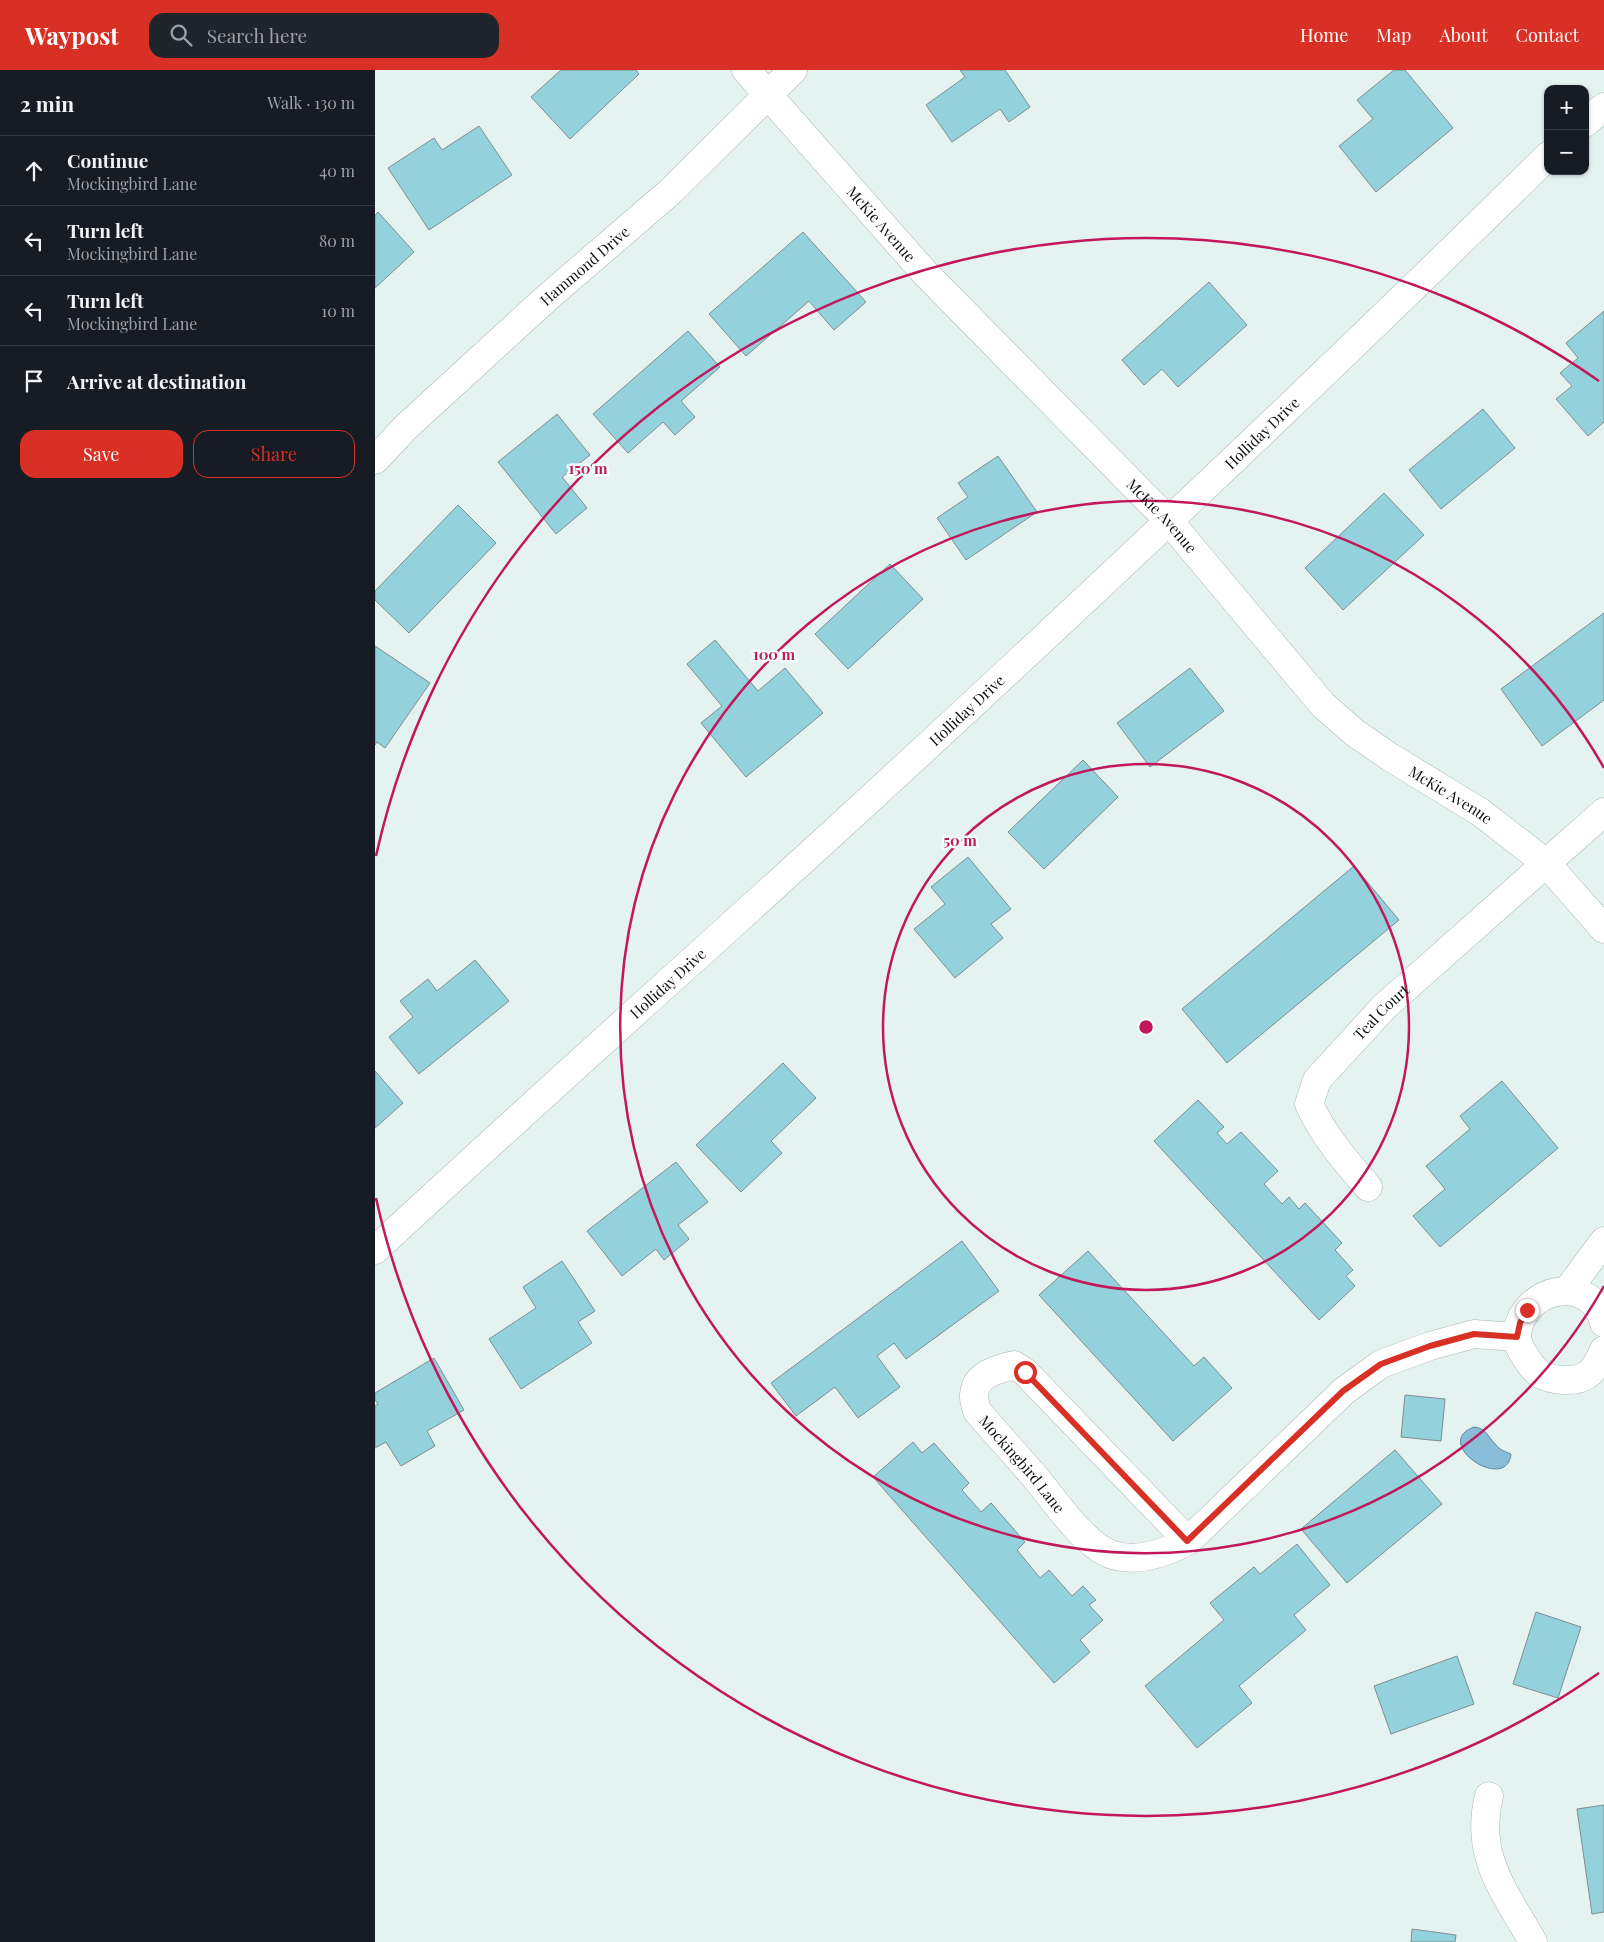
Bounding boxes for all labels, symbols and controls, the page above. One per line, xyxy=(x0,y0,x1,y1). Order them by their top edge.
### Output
search box xyxy=(149,13,499,58)
text: Waypost xyxy=(25,19,119,51)
icon: search xyxy=(167,21,195,49)
text: Search here xyxy=(207,22,307,48)
text: Home xyxy=(1300,23,1348,47)
text: Map xyxy=(1376,23,1411,47)
text: About xyxy=(1439,23,1488,47)
text: Contact xyxy=(1516,23,1579,47)
map controls xyxy=(1544,85,1589,175)
button: + xyxy=(1544,85,1589,130)
text: 2 min xyxy=(20,89,74,117)
text: Walk · 130 m xyxy=(267,92,355,113)
button: − xyxy=(1544,130,1589,175)
text: Continue xyxy=(67,147,148,173)
icon: ahead xyxy=(20,157,48,185)
text: 40 m xyxy=(319,160,355,181)
text: Mockingbird Lane xyxy=(67,173,197,194)
street label: McKie Avenue xyxy=(843,182,920,266)
text: Turn left xyxy=(67,217,144,243)
street label: Hammond Drive xyxy=(536,221,633,310)
icon: left xyxy=(20,227,48,255)
text: 80 m xyxy=(319,230,355,251)
text: Mockingbird Lane xyxy=(67,243,197,264)
text: Turn left xyxy=(67,287,144,313)
icon: left xyxy=(20,297,48,325)
text: 10 m xyxy=(321,300,355,321)
text: Mockingbird Lane xyxy=(67,313,197,334)
icon: arrive xyxy=(20,367,48,395)
text: Arrive at destination xyxy=(67,368,247,394)
street label: Holliday Drive xyxy=(1220,392,1303,473)
button: Save xyxy=(20,430,183,478)
button: Share xyxy=(193,430,355,478)
text: 150 m xyxy=(568,458,608,478)
street label: McKie Avenue xyxy=(1123,474,1202,557)
text: 100 m xyxy=(753,644,796,664)
street label: Holliday Drive xyxy=(925,670,1009,750)
street label: McKie Avenue xyxy=(1405,761,1497,828)
text: 50 m xyxy=(943,830,977,850)
street label: Holliday Drive xyxy=(625,944,710,1023)
street label: Teal Court xyxy=(1349,979,1414,1044)
centre of rings xyxy=(1137,1018,1155,1036)
route end xyxy=(1516,1299,1539,1322)
route start xyxy=(1014,1361,1037,1384)
street label: Mockingbird Lane xyxy=(975,1411,1069,1517)

